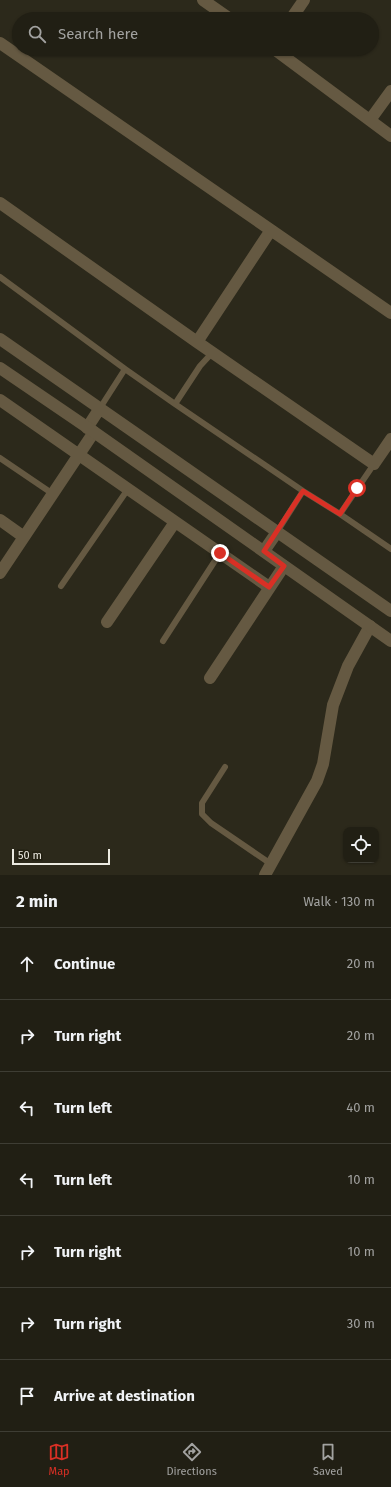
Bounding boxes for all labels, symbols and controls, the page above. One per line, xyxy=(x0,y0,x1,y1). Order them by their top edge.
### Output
search box xyxy=(12,12,379,56)
icon: search xyxy=(26,23,48,45)
text: Search here xyxy=(58,25,138,43)
route start xyxy=(348,479,366,497)
route end xyxy=(211,544,229,562)
map controls xyxy=(343,827,379,863)
button: locate xyxy=(343,827,379,863)
scale bar xyxy=(12,847,110,866)
text: 50 m xyxy=(18,849,42,862)
text: 2 min xyxy=(16,891,58,912)
text: Walk · 130 m xyxy=(303,894,375,909)
icon: ahead xyxy=(16,953,38,975)
text: Continue xyxy=(54,955,115,973)
text: 20 m xyxy=(347,956,375,971)
icon: right xyxy=(16,1025,38,1047)
text: Turn right xyxy=(54,1027,121,1045)
text: 20 m xyxy=(347,1028,375,1043)
icon: left xyxy=(16,1097,38,1119)
text: Turn left xyxy=(54,1099,112,1117)
text: 40 m xyxy=(346,1100,375,1115)
icon: left xyxy=(16,1169,38,1191)
text: Turn left xyxy=(54,1171,112,1189)
text: 10 m xyxy=(348,1172,375,1187)
icon: right xyxy=(16,1241,38,1263)
text: Turn right xyxy=(54,1243,121,1261)
text: 10 m xyxy=(348,1244,375,1259)
icon: right xyxy=(16,1313,38,1335)
text: Turn right xyxy=(54,1315,121,1333)
text: 30 m xyxy=(347,1316,375,1331)
icon: arrive xyxy=(16,1385,38,1407)
text: Arrive at destination xyxy=(54,1387,195,1405)
tab: Map xyxy=(48,1441,70,1478)
tab: Directions xyxy=(166,1441,217,1478)
tab: Saved xyxy=(313,1441,343,1478)

